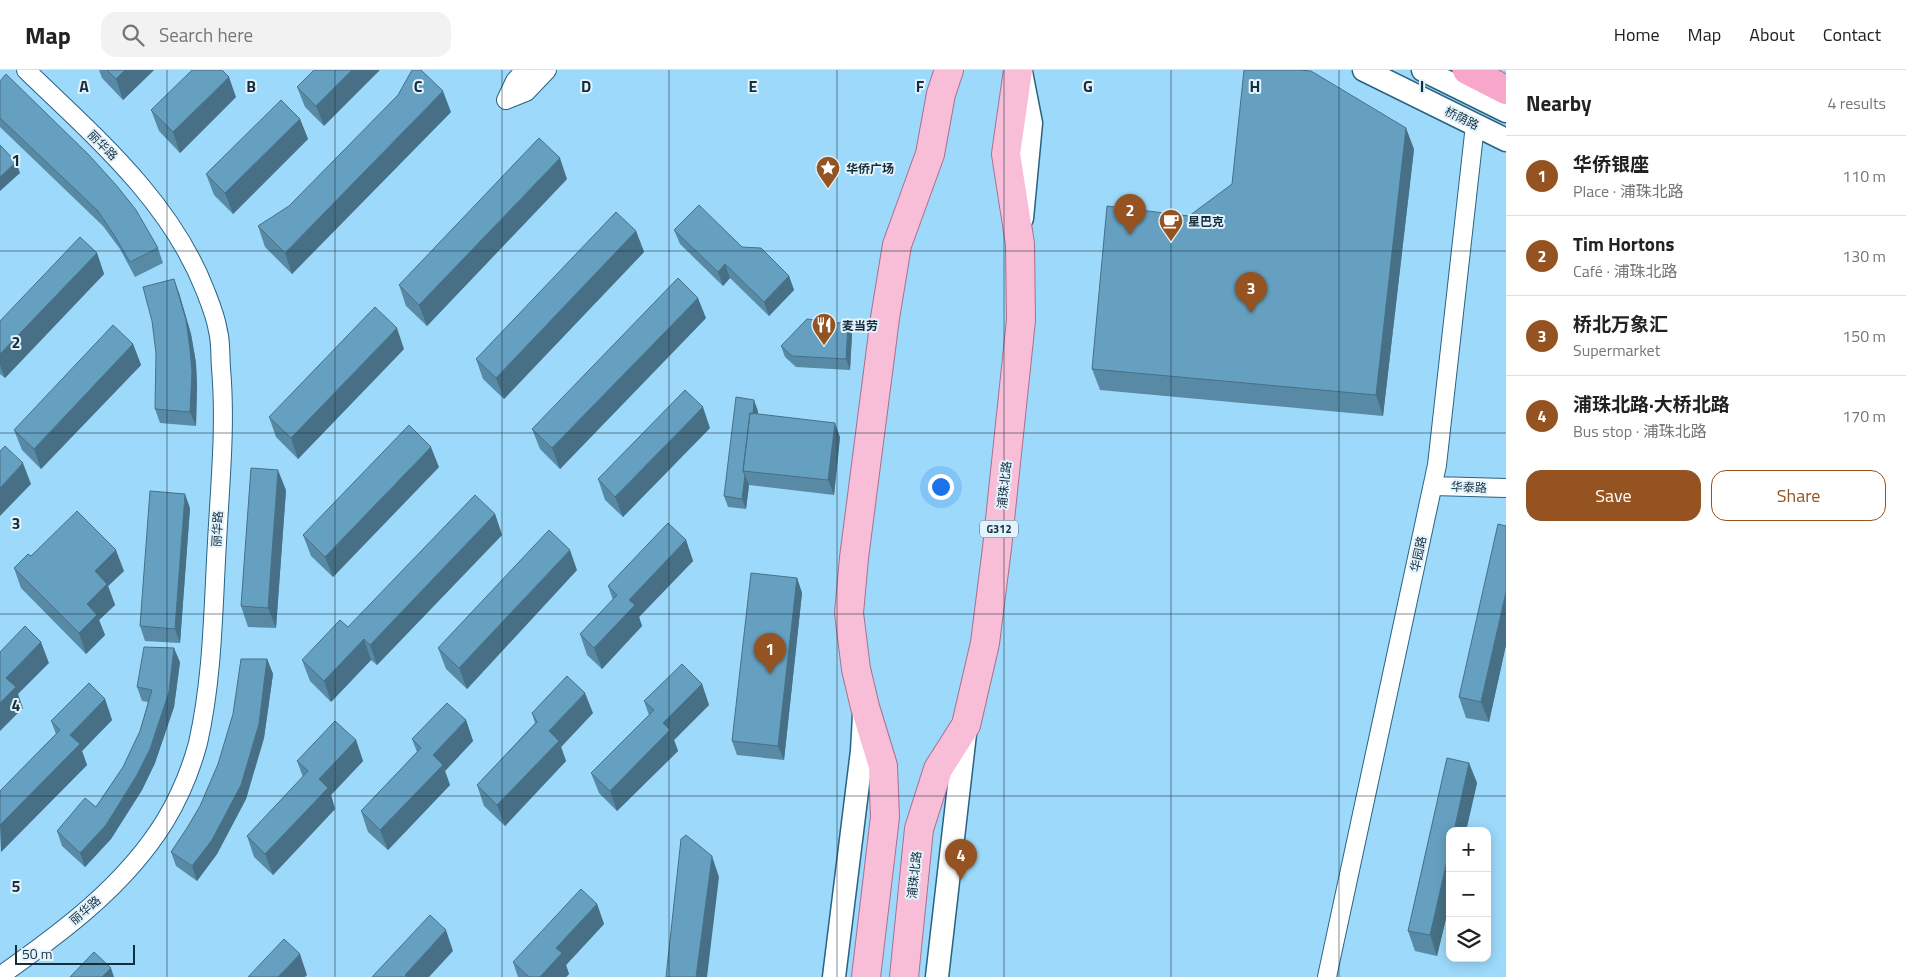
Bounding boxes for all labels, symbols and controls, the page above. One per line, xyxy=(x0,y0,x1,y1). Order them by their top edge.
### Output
search box xyxy=(101,12,451,57)
text: Map xyxy=(25,17,71,53)
text: Search here xyxy=(159,20,253,49)
icon: search xyxy=(119,21,147,49)
text: Home xyxy=(1614,21,1660,48)
text: Map xyxy=(1688,21,1721,48)
text: About xyxy=(1749,21,1795,48)
text: Contact xyxy=(1823,21,1881,48)
text: A xyxy=(79,74,89,98)
text: B xyxy=(246,74,256,98)
text: C xyxy=(414,74,423,98)
text: D xyxy=(581,74,591,98)
text: E xyxy=(749,74,758,98)
text: F xyxy=(916,74,925,98)
text: G xyxy=(1083,74,1093,98)
text: H xyxy=(1250,74,1260,98)
text: I xyxy=(1420,74,1424,98)
text: Nearby xyxy=(1526,87,1591,119)
text: 4 results xyxy=(1827,91,1886,115)
street label: 桥荫路 xyxy=(1442,102,1482,134)
street label: 丽华路 xyxy=(84,126,122,164)
text: 1 xyxy=(12,148,20,172)
text: 华侨银座 xyxy=(1573,149,1649,178)
place icon: 华侨广场 xyxy=(815,155,841,189)
place label: 华侨广场 xyxy=(846,159,894,178)
text: 1 xyxy=(1538,164,1546,188)
text: 110 m xyxy=(1842,164,1886,188)
text: Place · 浦珠北路 xyxy=(1573,179,1684,203)
pin: 2 xyxy=(1114,194,1146,235)
cafe icon: 星巴克 xyxy=(1158,208,1184,242)
place label: 星巴克 xyxy=(1188,212,1224,231)
text: Tim Hortons xyxy=(1573,229,1674,258)
text: 2 xyxy=(1538,244,1546,268)
text: 130 m xyxy=(1842,244,1886,268)
text: Café · 浦珠北路 xyxy=(1573,259,1677,283)
pin: 3 xyxy=(1235,272,1267,313)
text: 桥北万象汇 xyxy=(1573,309,1668,338)
restaurant icon: 麦当劳 xyxy=(811,312,837,346)
place label: 麦当劳 xyxy=(842,316,878,335)
text: 3 xyxy=(1538,324,1546,348)
text: 150 m xyxy=(1842,324,1886,348)
text: 2 xyxy=(12,330,20,354)
text: Supermarket xyxy=(1573,338,1660,362)
text: 浦珠北路·大桥北路 xyxy=(1573,389,1730,418)
text: 4 xyxy=(1538,404,1546,428)
text: 170 m xyxy=(1842,404,1886,428)
text: Bus stop · 浦珠北路 xyxy=(1573,419,1707,443)
street label: 浦珠北路 xyxy=(992,460,1016,510)
button: Save xyxy=(1526,470,1701,521)
button: Share xyxy=(1711,470,1886,521)
your location xyxy=(928,474,954,500)
street label: 华泰路 xyxy=(1451,477,1487,497)
text: 3 xyxy=(12,511,20,535)
street label: 丽华路 xyxy=(207,511,227,547)
road number: G312 xyxy=(980,520,1018,538)
street label: 华园路 xyxy=(1405,534,1431,574)
pin: 1 xyxy=(754,633,786,674)
text: 4 xyxy=(12,693,21,717)
map controls xyxy=(1446,827,1491,962)
button: + xyxy=(1446,827,1491,872)
pin: 4 xyxy=(945,839,977,880)
street label: 浦珠北路 xyxy=(902,850,926,900)
button: − xyxy=(1446,872,1491,917)
text: 5 xyxy=(12,874,21,898)
street label: 丽华路 xyxy=(65,891,105,929)
button: layers xyxy=(1446,917,1491,962)
scale bar xyxy=(15,942,135,965)
text: 50 m xyxy=(22,943,52,964)

